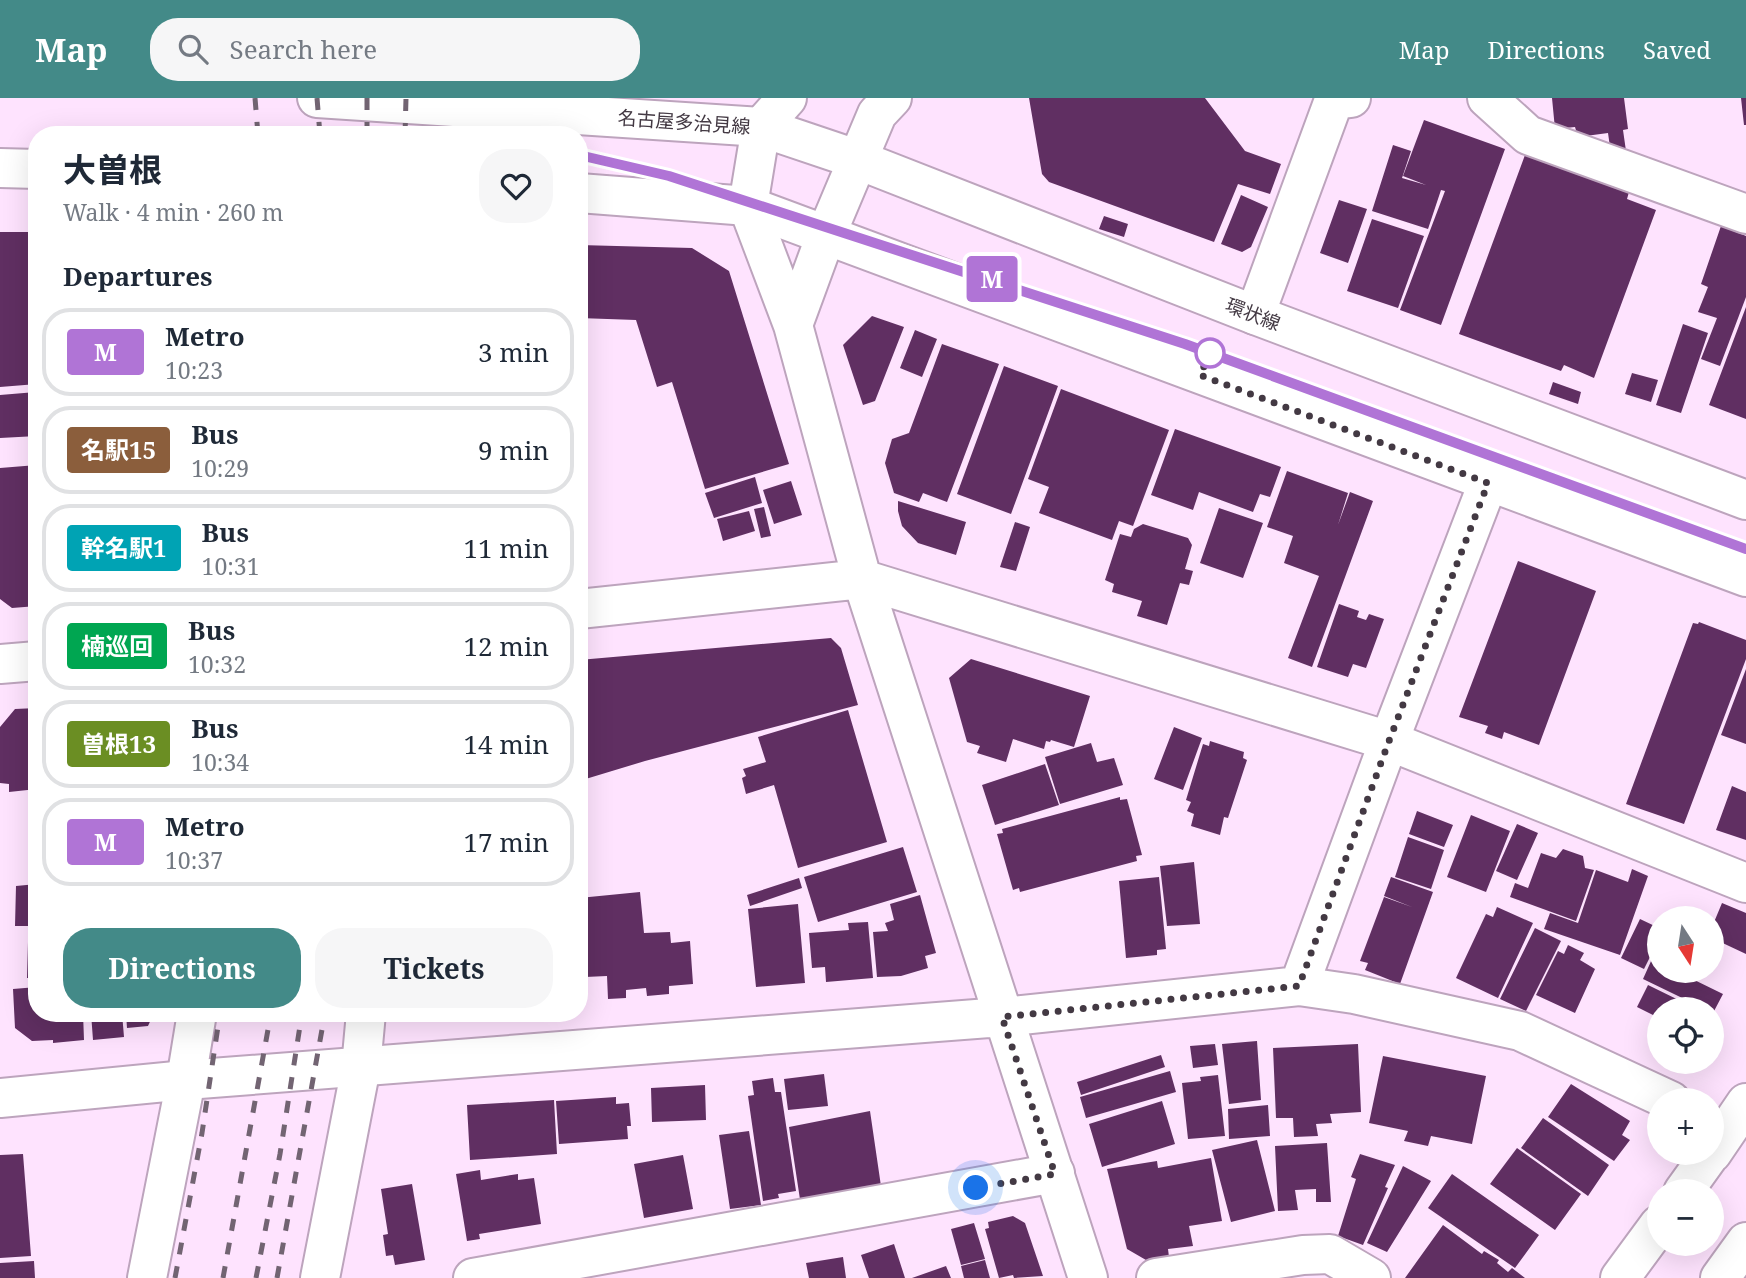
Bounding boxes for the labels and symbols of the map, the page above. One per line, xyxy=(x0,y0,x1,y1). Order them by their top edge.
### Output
street label: 名古屋多治見線 xyxy=(617,104,751,140)
line badge: M xyxy=(969,256,1015,302)
street label: 環状線 xyxy=(1222,292,1284,336)
unlabelled marker xyxy=(1195,338,1225,368)
north arrow xyxy=(1647,906,1724,984)
your location xyxy=(958,1170,993,1205)

